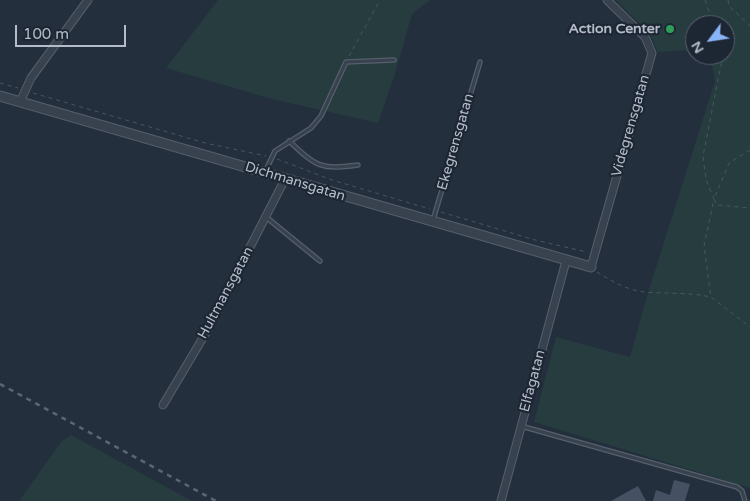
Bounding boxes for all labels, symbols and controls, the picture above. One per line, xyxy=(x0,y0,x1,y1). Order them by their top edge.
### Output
scale bar xyxy=(18,15,129,47)
north arrow xyxy=(685,15,735,65)
place label: Action Center xyxy=(568,21,660,37)
marker: Action Center xyxy=(664,23,676,35)
text: 100 m xyxy=(23,25,69,43)
text: N xyxy=(687,38,708,57)
street label: Videgrensgatan xyxy=(608,73,654,179)
street label: Ekegrensgatan xyxy=(434,92,478,192)
street label: Dichmansgatan xyxy=(243,159,347,205)
street label: Hultmansgatan xyxy=(195,244,257,342)
street label: Elfagatan xyxy=(517,348,549,414)

